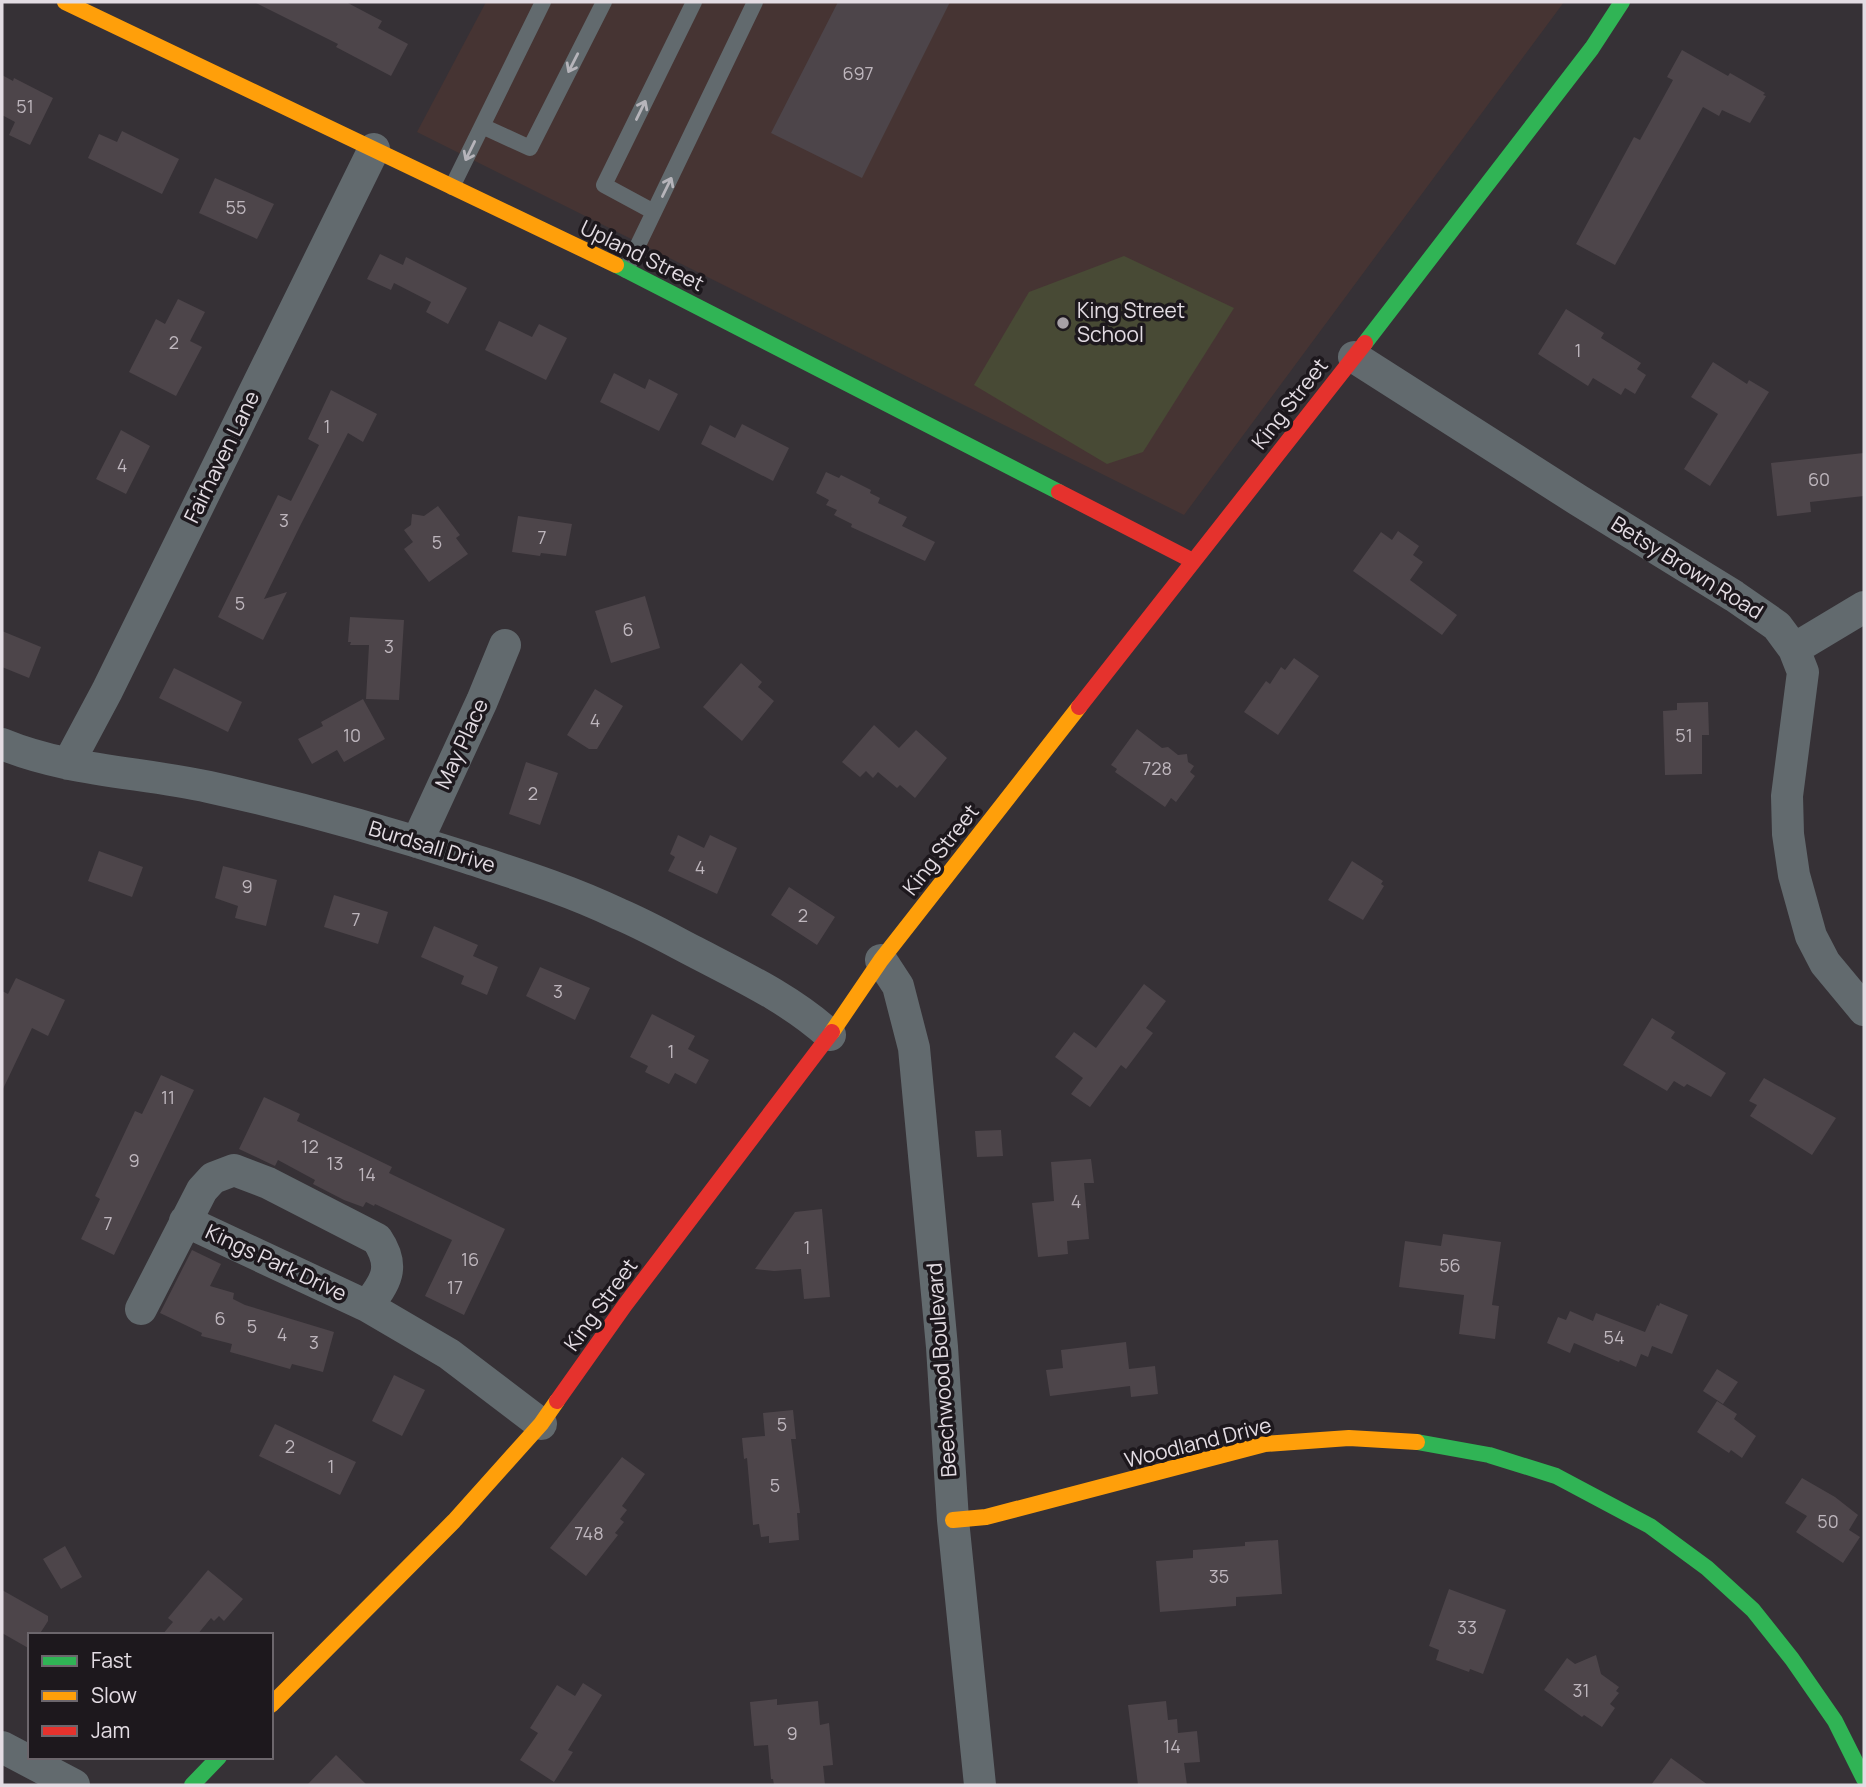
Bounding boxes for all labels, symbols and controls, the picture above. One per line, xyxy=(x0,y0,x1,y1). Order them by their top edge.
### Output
one-way arrow xyxy=(565,52,579,73)
house number: 697 xyxy=(843,61,873,85)
house number: 51 xyxy=(16,94,34,118)
one-way arrow xyxy=(634,100,648,121)
one-way arrow xyxy=(462,140,476,161)
one-way arrow xyxy=(661,176,674,197)
house number: 55 xyxy=(226,195,246,219)
street label: Upland Street xyxy=(576,213,709,297)
place label: King Street School xyxy=(1077,296,1185,348)
marker: King Street School xyxy=(1055,315,1071,331)
house number: 2 xyxy=(169,330,179,354)
house number: 1 xyxy=(1574,338,1582,362)
street label: King Street xyxy=(1245,352,1334,455)
street label: Fairhaven Lane xyxy=(177,386,265,527)
house number: 1 xyxy=(323,414,331,438)
house number: 4 xyxy=(117,453,127,477)
house number: 60 xyxy=(1808,467,1830,491)
house number: 3 xyxy=(279,508,289,532)
street label: Betsy Brown Road xyxy=(1606,509,1769,625)
house number: 7 xyxy=(537,525,547,549)
house number: 5 xyxy=(432,530,442,554)
house number: 5 xyxy=(235,591,245,615)
house number: 6 xyxy=(622,617,634,641)
house number: 3 xyxy=(384,634,394,658)
street label: May Place xyxy=(428,694,494,793)
house number: 4 xyxy=(590,708,600,732)
house number: 10 xyxy=(343,723,361,747)
house number: 51 xyxy=(1675,723,1693,747)
house number: 728 xyxy=(1142,756,1172,780)
house number: 2 xyxy=(528,781,538,805)
street label: King Street xyxy=(896,798,985,901)
street label: Burdsall Drive xyxy=(366,814,499,879)
house number: 4 xyxy=(695,855,705,879)
house number: 9 xyxy=(241,874,253,898)
house number: 2 xyxy=(798,903,808,927)
house number: 7 xyxy=(351,907,361,931)
house number: 3 xyxy=(553,979,563,1003)
house number: 1 xyxy=(667,1039,675,1063)
house number: 11 xyxy=(161,1085,175,1109)
house number: 12 xyxy=(301,1134,319,1158)
house number: 9 xyxy=(128,1148,140,1172)
house number: 13 xyxy=(327,1151,343,1175)
house number: 14 xyxy=(358,1162,376,1186)
house number: 4 xyxy=(1071,1189,1081,1213)
house number: 7 xyxy=(103,1211,113,1235)
street label: Kings Park Drive xyxy=(201,1217,352,1307)
house number: 1 xyxy=(803,1235,811,1259)
house number: 16 xyxy=(461,1247,479,1271)
street label: King Street xyxy=(557,1252,643,1356)
house number: 56 xyxy=(1439,1253,1461,1277)
street label: Beechwood Boulevard xyxy=(920,1262,962,1478)
house number: 17 xyxy=(447,1275,463,1299)
house number: 6 xyxy=(214,1306,226,1330)
house number: 5 xyxy=(247,1314,257,1338)
house number: 4 xyxy=(277,1322,287,1346)
house number: 54 xyxy=(1603,1325,1625,1349)
house number: 3 xyxy=(309,1330,319,1354)
street label: Woodland Drive xyxy=(1121,1410,1274,1474)
house number: 5 xyxy=(777,1412,787,1436)
house number: 2 xyxy=(285,1434,295,1458)
house number: 1 xyxy=(327,1454,335,1478)
house number: 5 xyxy=(770,1473,780,1497)
house number: 50 xyxy=(1817,1509,1839,1533)
house number: 748 xyxy=(574,1521,604,1545)
house number: 35 xyxy=(1209,1564,1229,1588)
house number: 33 xyxy=(1457,1615,1477,1639)
legend xyxy=(28,1633,273,1759)
text: Fast xyxy=(91,1646,132,1674)
house number: 31 xyxy=(1573,1678,1589,1702)
text: Slow xyxy=(91,1681,137,1709)
text: Jam xyxy=(91,1716,130,1744)
house number: 9 xyxy=(786,1721,798,1745)
house number: 14 xyxy=(1163,1734,1181,1758)

